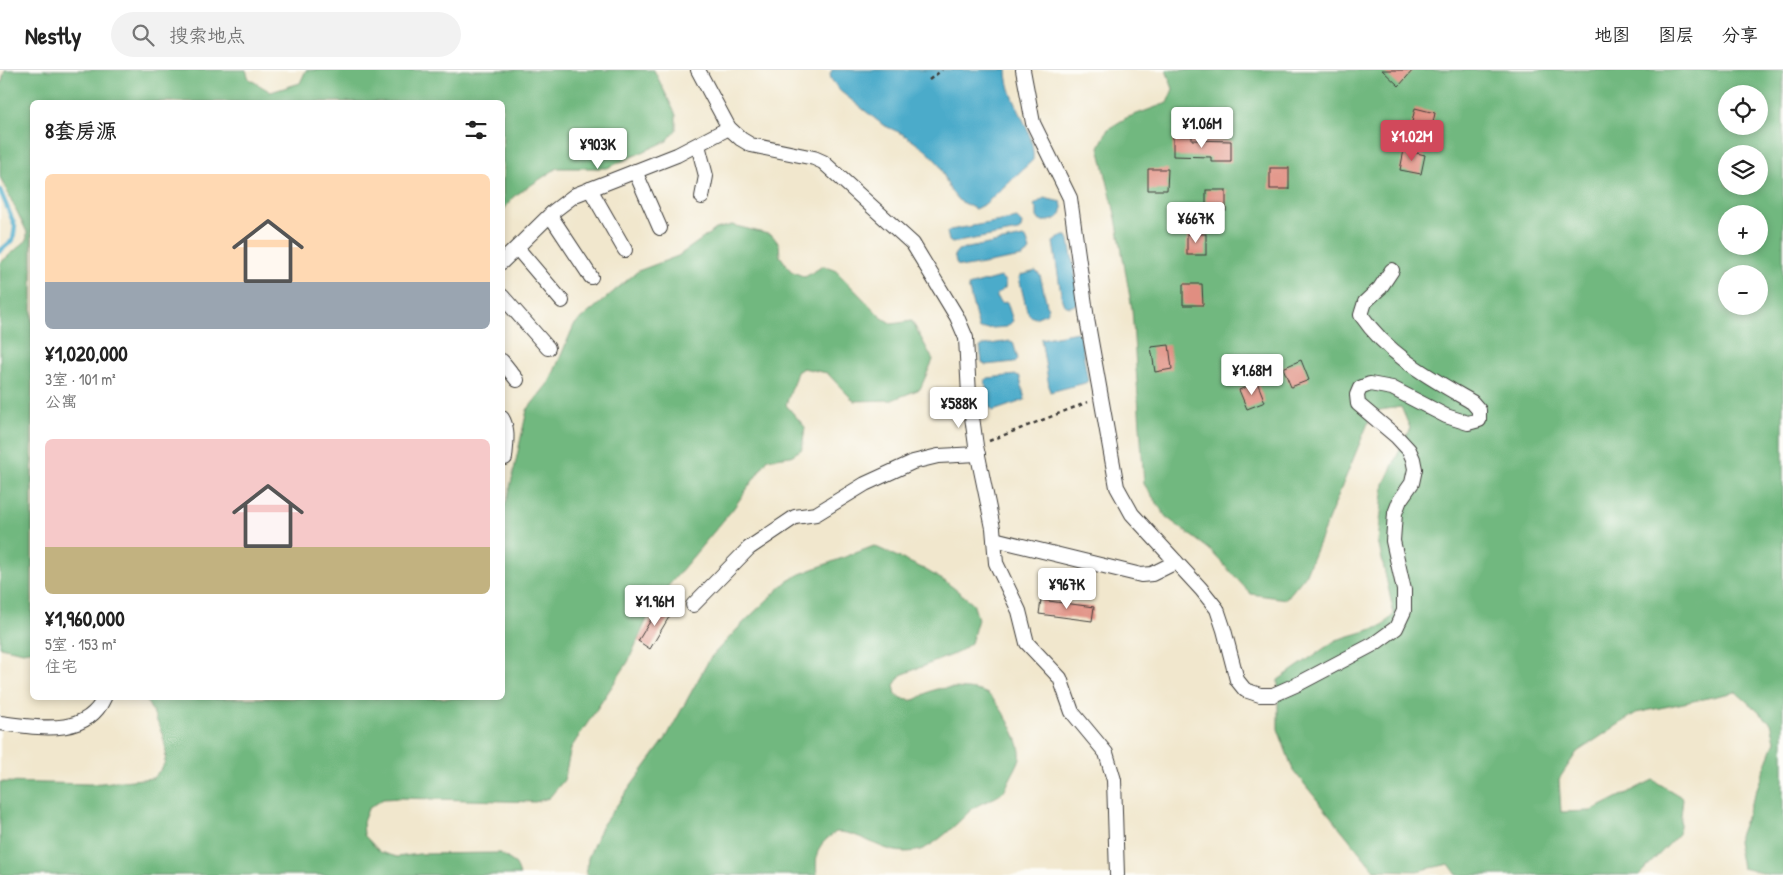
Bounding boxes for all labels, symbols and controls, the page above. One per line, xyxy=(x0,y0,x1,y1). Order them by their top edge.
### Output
search box xyxy=(111,12,461,57)
text: Nestly xyxy=(25,19,81,51)
icon: search xyxy=(129,21,157,49)
text: 搜索地点 xyxy=(169,22,245,48)
text: 地图 xyxy=(1594,22,1630,47)
text: 图层 xyxy=(1658,22,1694,47)
text: 分享 xyxy=(1722,22,1758,47)
map controls xyxy=(1718,85,1768,315)
button: locate xyxy=(1718,85,1768,135)
pin: ¥1.06M xyxy=(1161,106,1243,149)
text: ¥1.06M xyxy=(1182,112,1222,134)
text: 8套房源 xyxy=(45,116,117,145)
icon: filters xyxy=(462,116,490,144)
pin: ¥1.02M xyxy=(1371,119,1453,162)
text: ¥1.02M xyxy=(1392,125,1432,147)
pin: ¥903K xyxy=(563,128,633,170)
text: ¥903K xyxy=(580,133,616,155)
button: layers xyxy=(1718,145,1768,195)
pin: ¥667K xyxy=(1161,202,1231,244)
button: + xyxy=(1718,205,1768,255)
icon: home xyxy=(223,206,313,296)
text: ¥667K xyxy=(1178,207,1214,229)
button: − xyxy=(1718,265,1768,315)
text: ¥1,020,000 xyxy=(45,339,128,368)
pin: ¥1.68M xyxy=(1211,354,1293,396)
text: ¥1.68M xyxy=(1232,359,1272,381)
text: 3室 · 101 m² xyxy=(45,368,116,390)
pin: ¥588K xyxy=(924,386,994,429)
text: 公寓 xyxy=(45,390,77,412)
text: ¥588K xyxy=(941,392,977,414)
icon: home xyxy=(223,471,313,561)
pin: ¥967K xyxy=(1032,568,1102,610)
text: ¥967K xyxy=(1049,573,1085,595)
pin: ¥1.96M xyxy=(614,584,696,627)
text: ¥1.96M xyxy=(636,590,674,612)
text: ¥1,960,000 xyxy=(45,604,125,633)
text: 5室 · 153 m² xyxy=(45,633,116,655)
text: 住宅 xyxy=(45,655,77,677)

